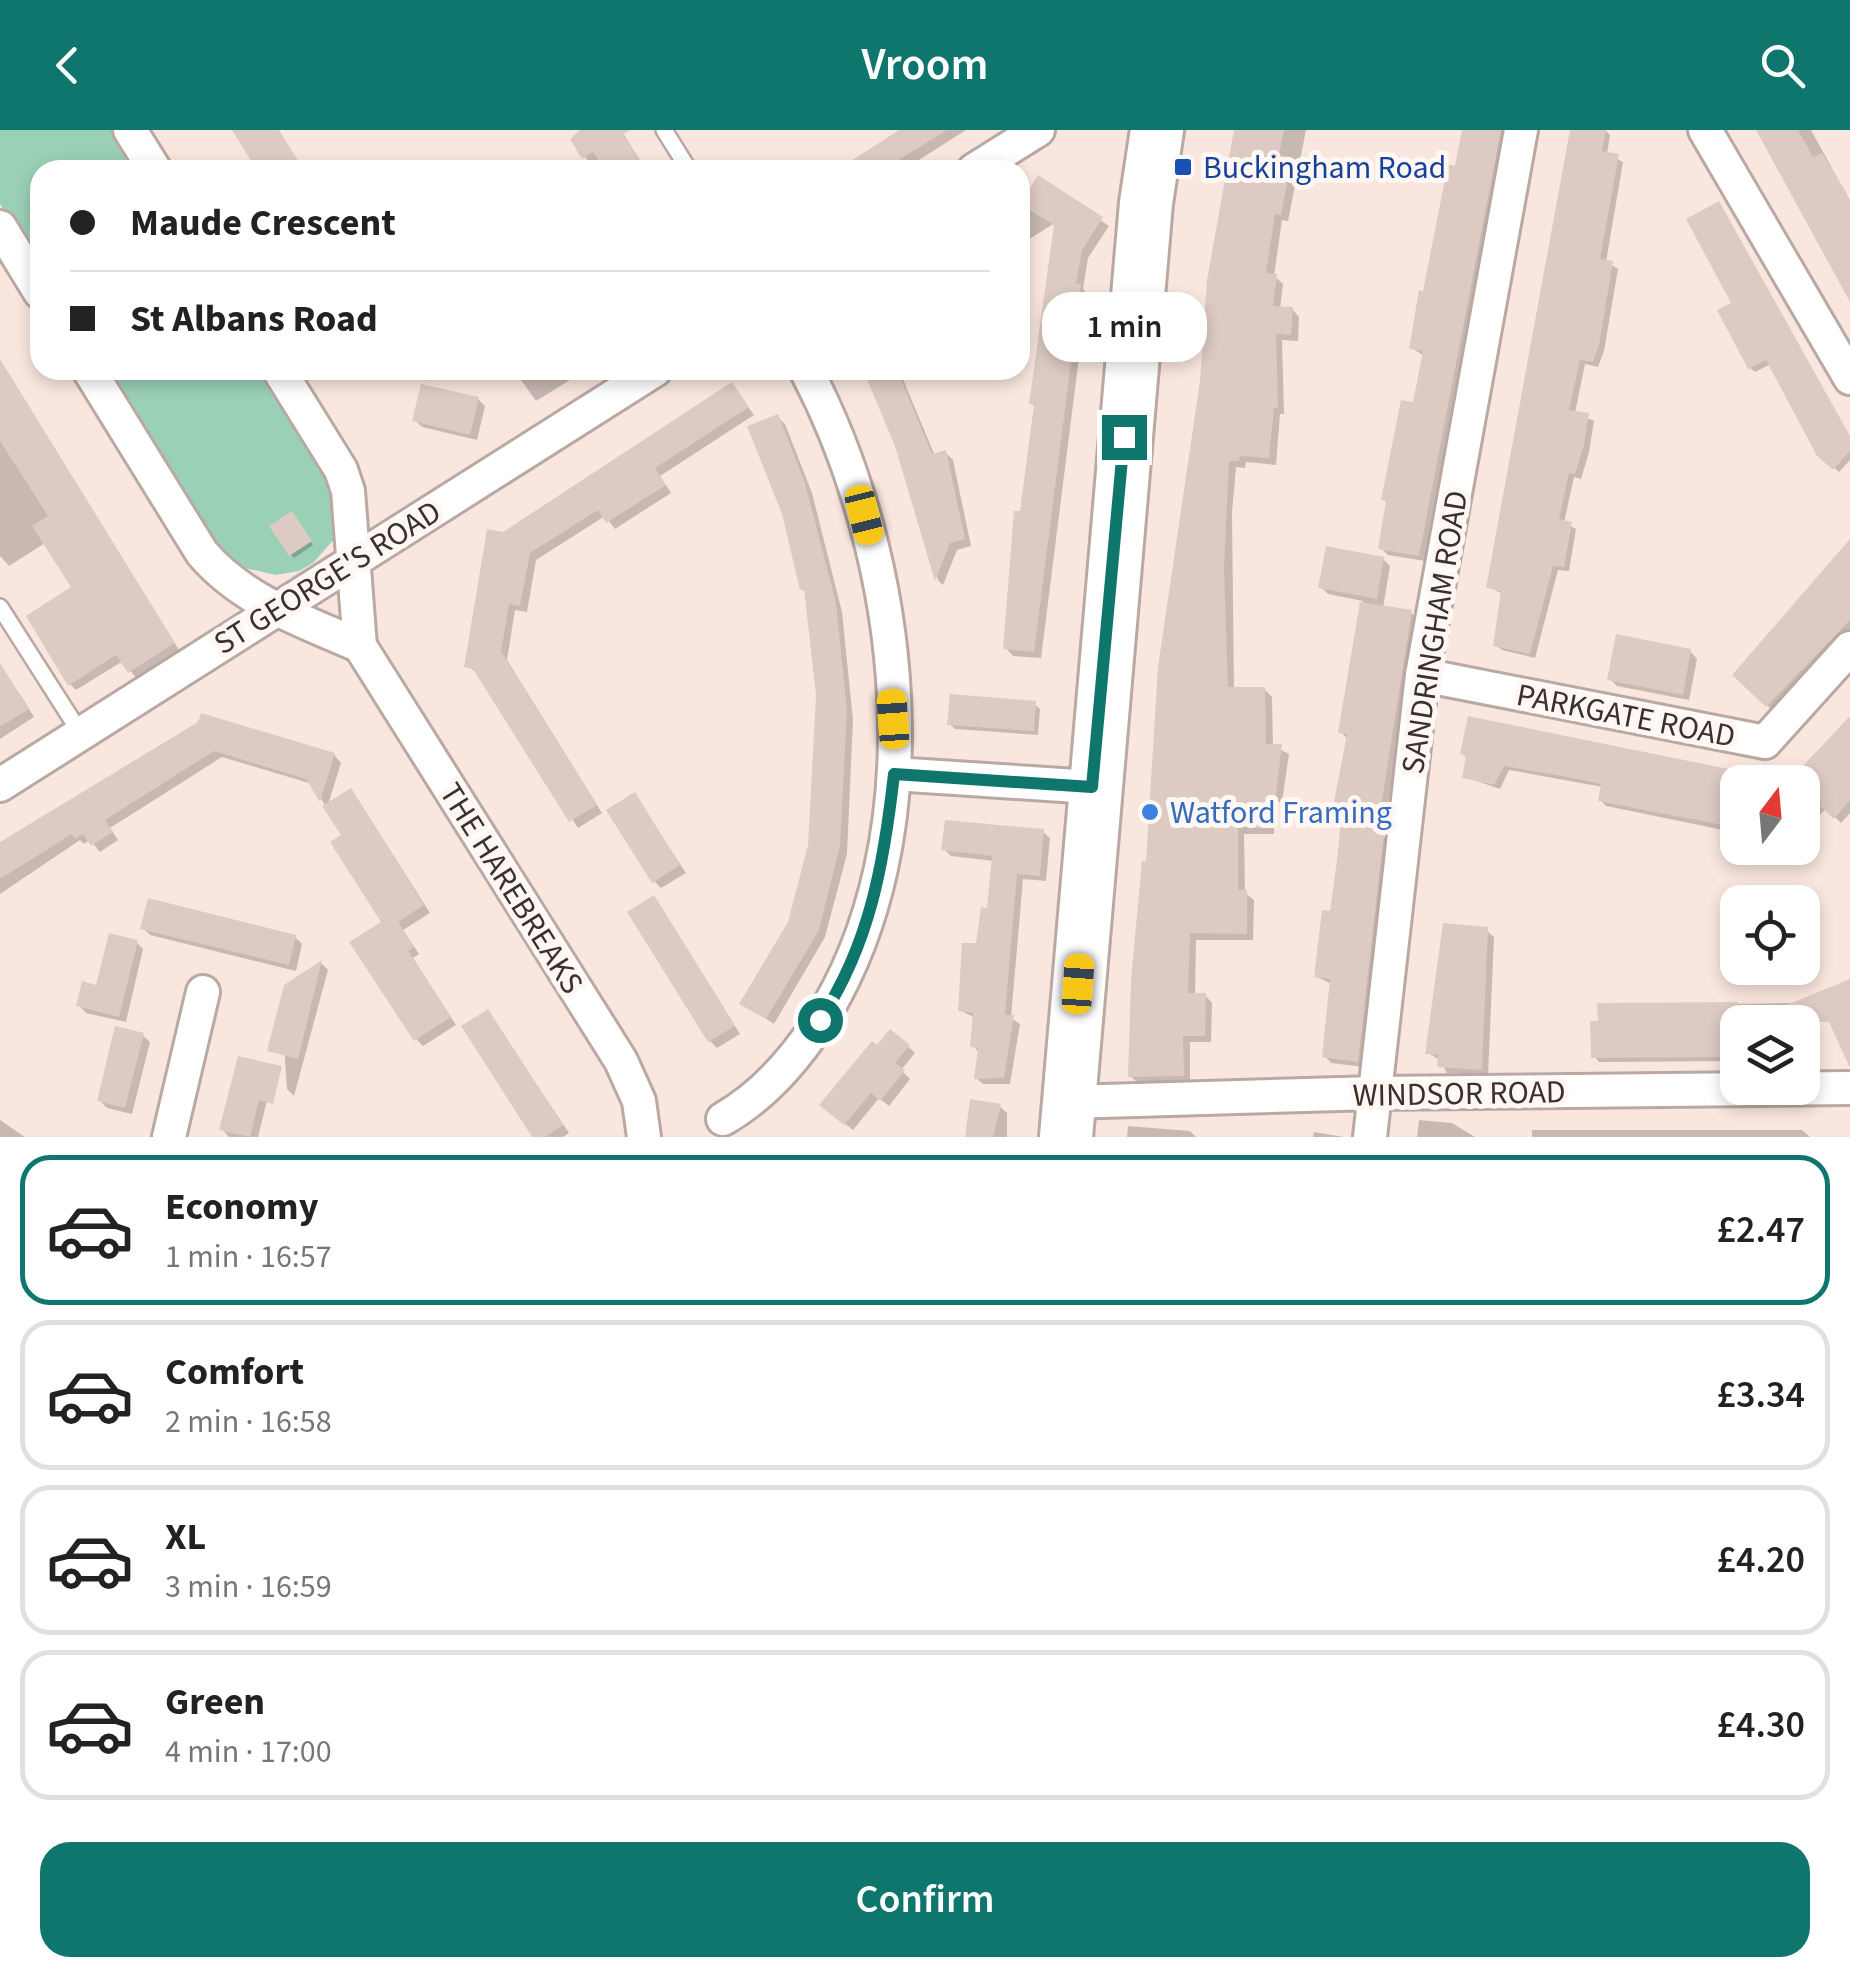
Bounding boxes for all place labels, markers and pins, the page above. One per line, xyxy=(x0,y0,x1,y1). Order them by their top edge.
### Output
place label: Buckingham Road xyxy=(1203,145,1446,191)
marker: Buckingham Road xyxy=(1172,156,1194,178)
place label: Watford Framing xyxy=(1170,790,1392,836)
marker: Watford Framing xyxy=(1139,801,1161,823)

